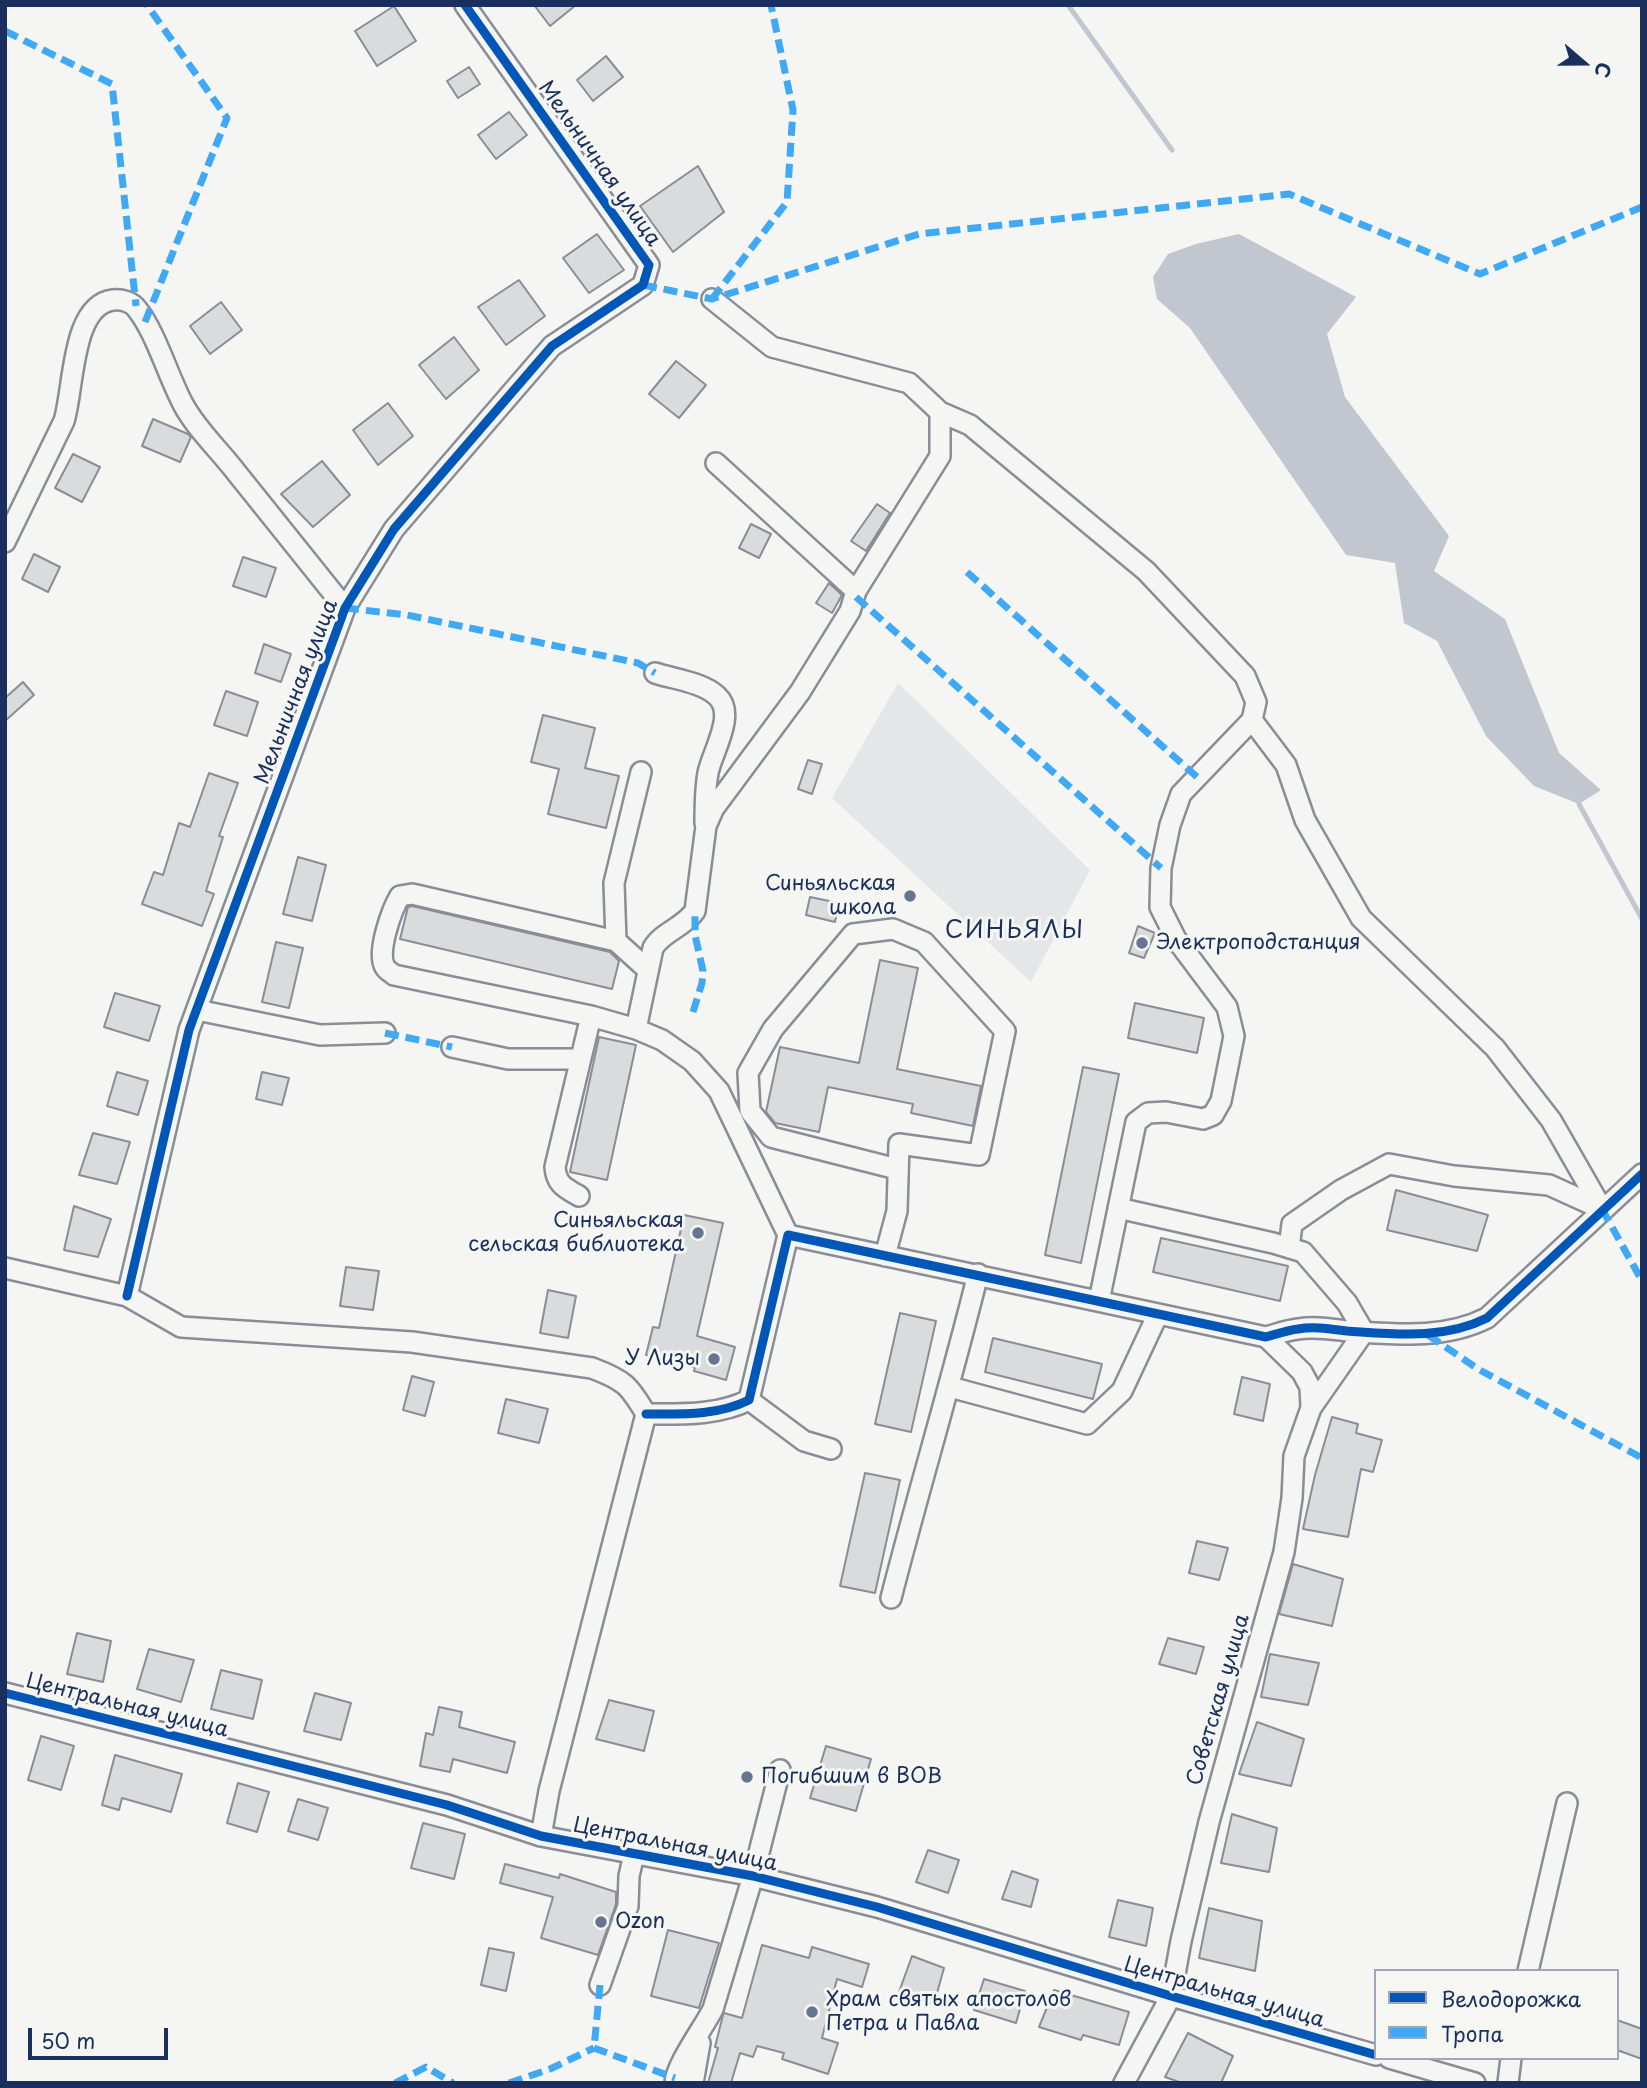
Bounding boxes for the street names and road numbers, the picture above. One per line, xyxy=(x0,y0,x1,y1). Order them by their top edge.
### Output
street label: Мельничная улица xyxy=(532,77,666,251)
street label: Мельничная улица xyxy=(250,596,344,788)
street label: Советская улица xyxy=(1182,1611,1256,1789)
street label: Центральная улица xyxy=(23,1669,231,1743)
street label: Центральная улица xyxy=(571,1813,779,1877)
street label: Центральная улица xyxy=(1121,1952,1327,2034)

